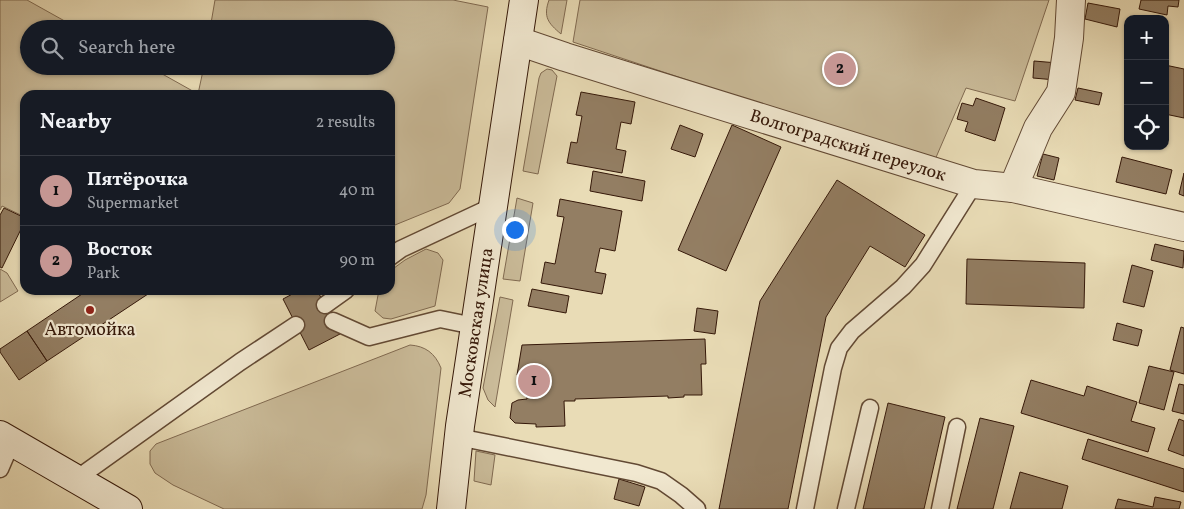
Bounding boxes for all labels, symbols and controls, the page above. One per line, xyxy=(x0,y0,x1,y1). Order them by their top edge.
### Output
map controls xyxy=(1124,15,1169,150)
button: + xyxy=(1124,15,1169,60)
search box xyxy=(20,20,395,75)
icon: search xyxy=(38,34,66,62)
text: Search here xyxy=(78,35,175,61)
pin: 2 xyxy=(824,50,856,88)
button: − xyxy=(1124,60,1169,105)
street label: Волгоградский переулок xyxy=(746,104,949,189)
button: locate xyxy=(1124,105,1169,150)
text: Nearby xyxy=(40,108,111,137)
text: 2 results xyxy=(316,112,375,134)
text: Пятёрочка xyxy=(87,167,188,193)
text: 1 xyxy=(53,180,59,202)
text: 40 m xyxy=(339,180,375,202)
text: Supermarket xyxy=(87,193,179,215)
your location xyxy=(502,217,528,243)
text: Восток xyxy=(87,237,152,263)
street label: Московская улица xyxy=(453,246,501,400)
text: 2 xyxy=(52,250,60,272)
text: 90 m xyxy=(339,250,375,272)
text: Park xyxy=(87,263,120,285)
marker: Автомойка xyxy=(84,304,96,316)
place label: Автомойка xyxy=(45,318,135,343)
pin: 1 xyxy=(518,362,550,400)

